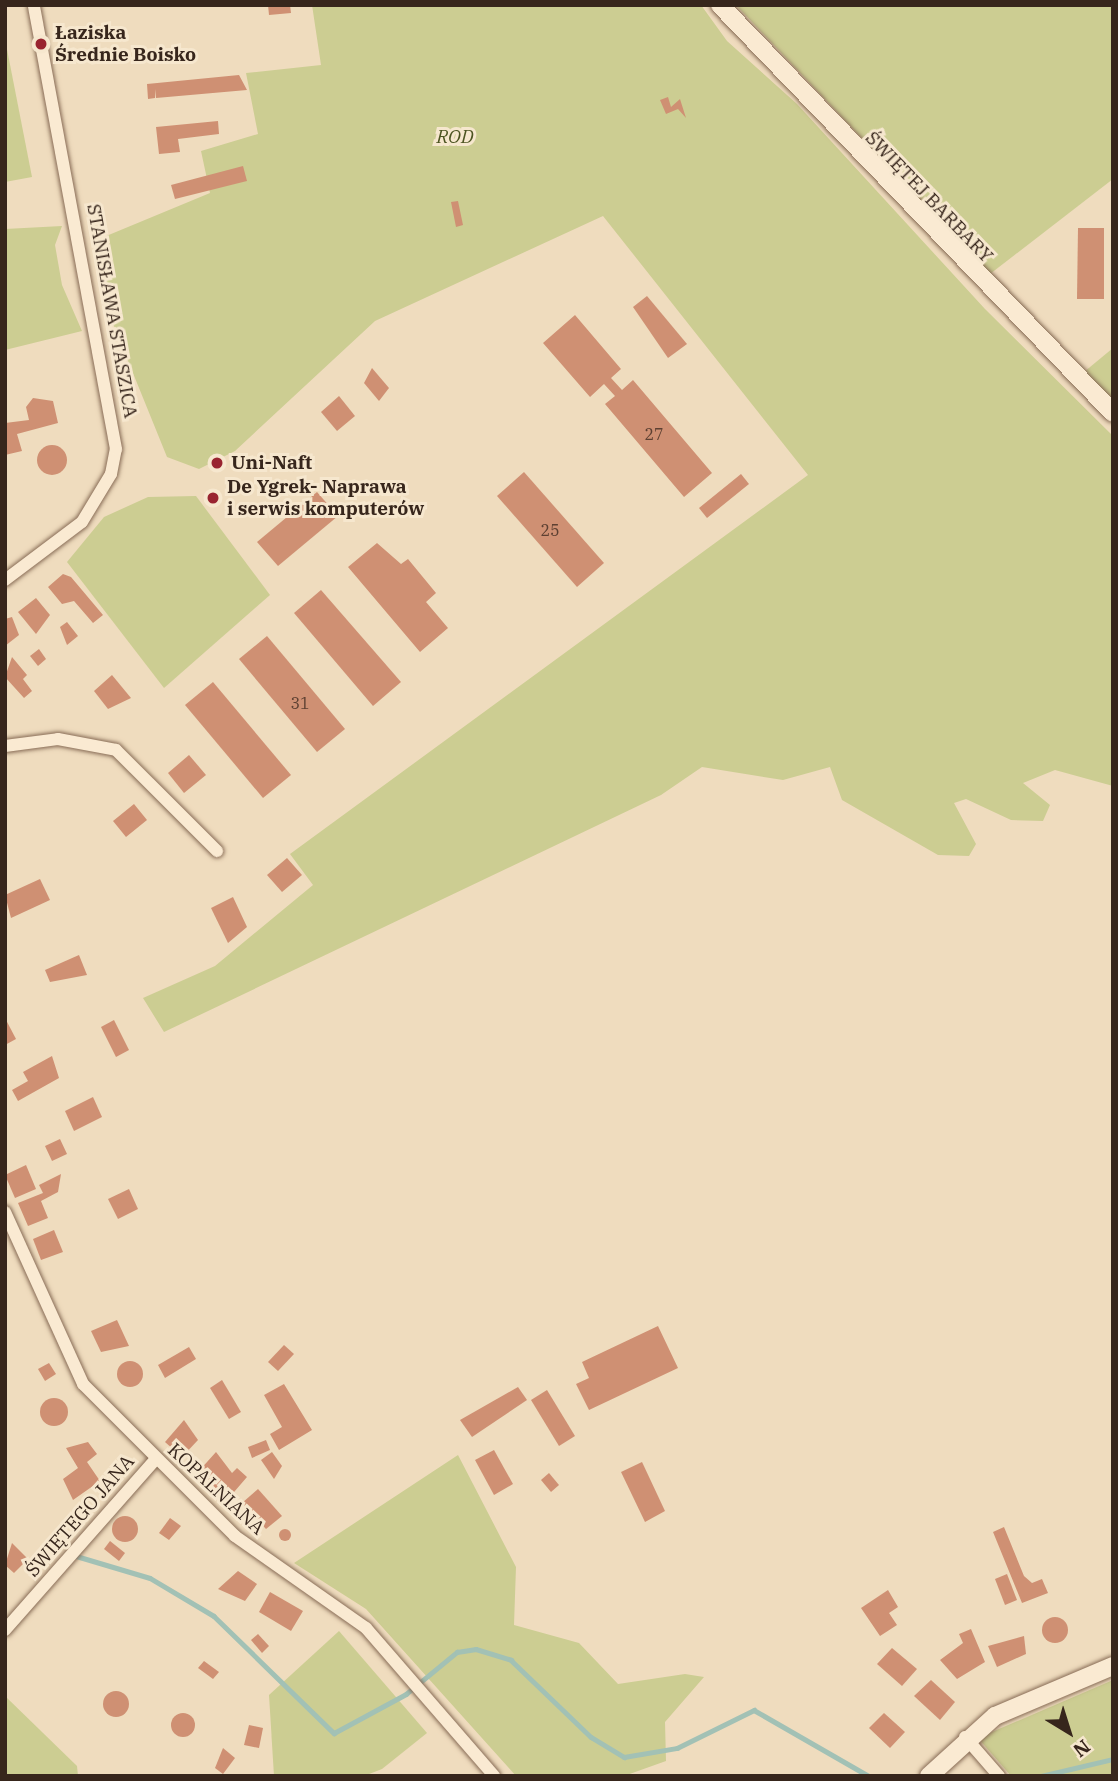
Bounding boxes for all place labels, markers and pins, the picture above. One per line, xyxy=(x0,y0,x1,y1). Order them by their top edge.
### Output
place label: Łaziska Średnie Boisko xyxy=(55,22,196,66)
marker: Łaziska Średnie Boisko xyxy=(33,36,49,52)
place label: Uni-Naft xyxy=(231,452,312,474)
marker: Uni-Naft xyxy=(209,455,225,471)
place label: De Ygrek- Naprawa i serwis komputerów xyxy=(227,476,424,520)
marker: De Ygrek- Naprawa i serwis komputerów xyxy=(205,490,221,506)

